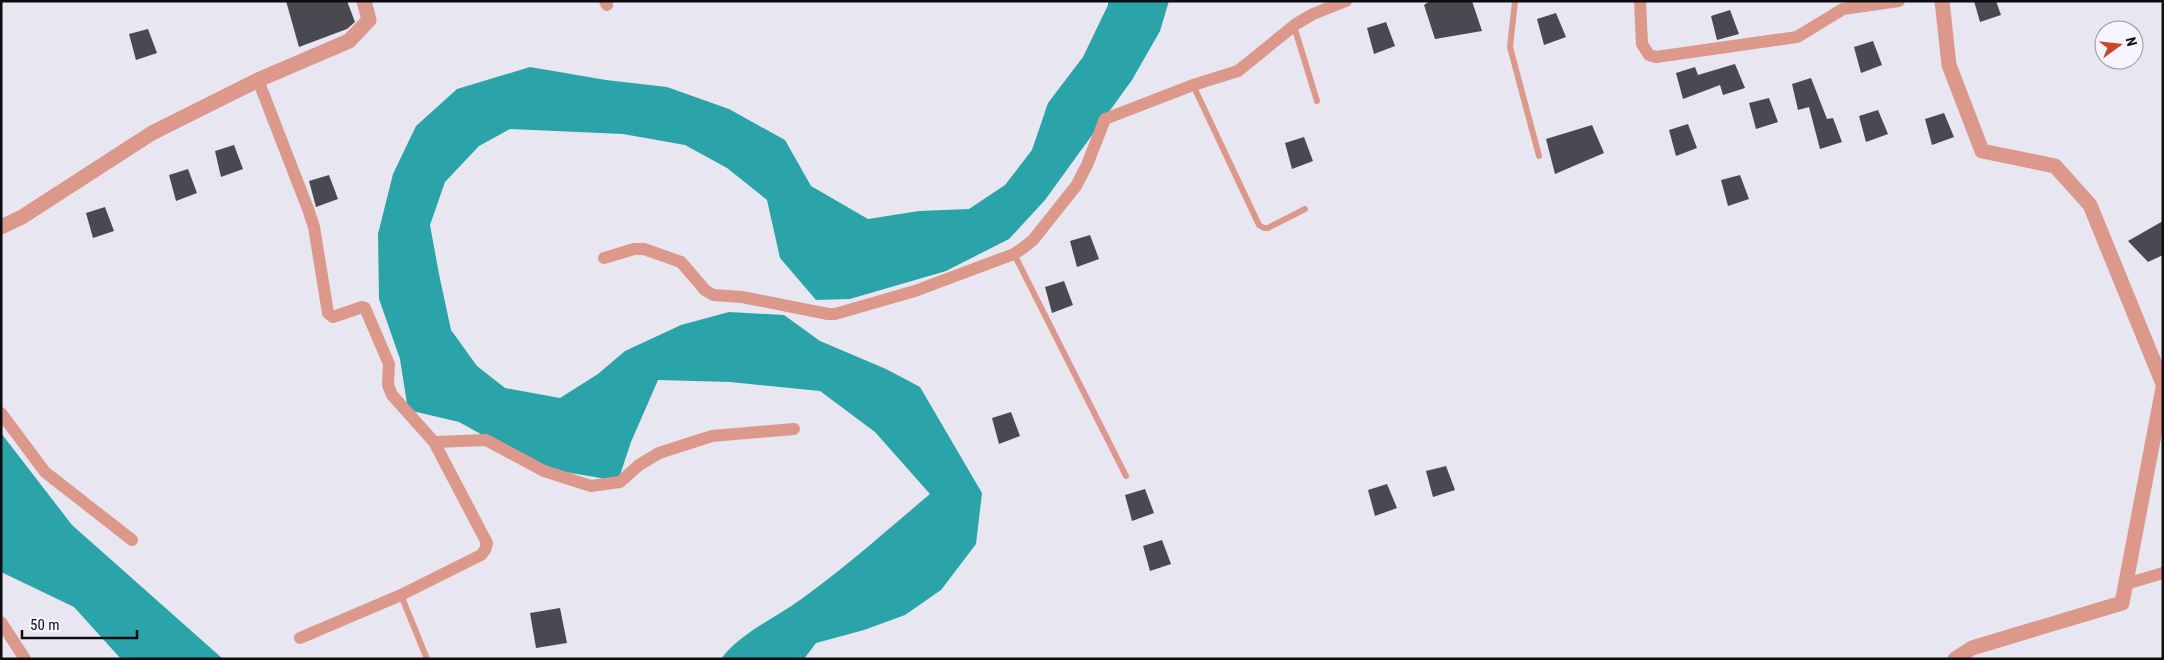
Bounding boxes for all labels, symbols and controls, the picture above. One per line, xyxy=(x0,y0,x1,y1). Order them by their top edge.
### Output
north arrow xyxy=(2094,20,2144,70)
text: N xyxy=(2123,35,2140,48)
scale bar xyxy=(22,608,138,640)
text: 50 m xyxy=(30,616,60,634)

